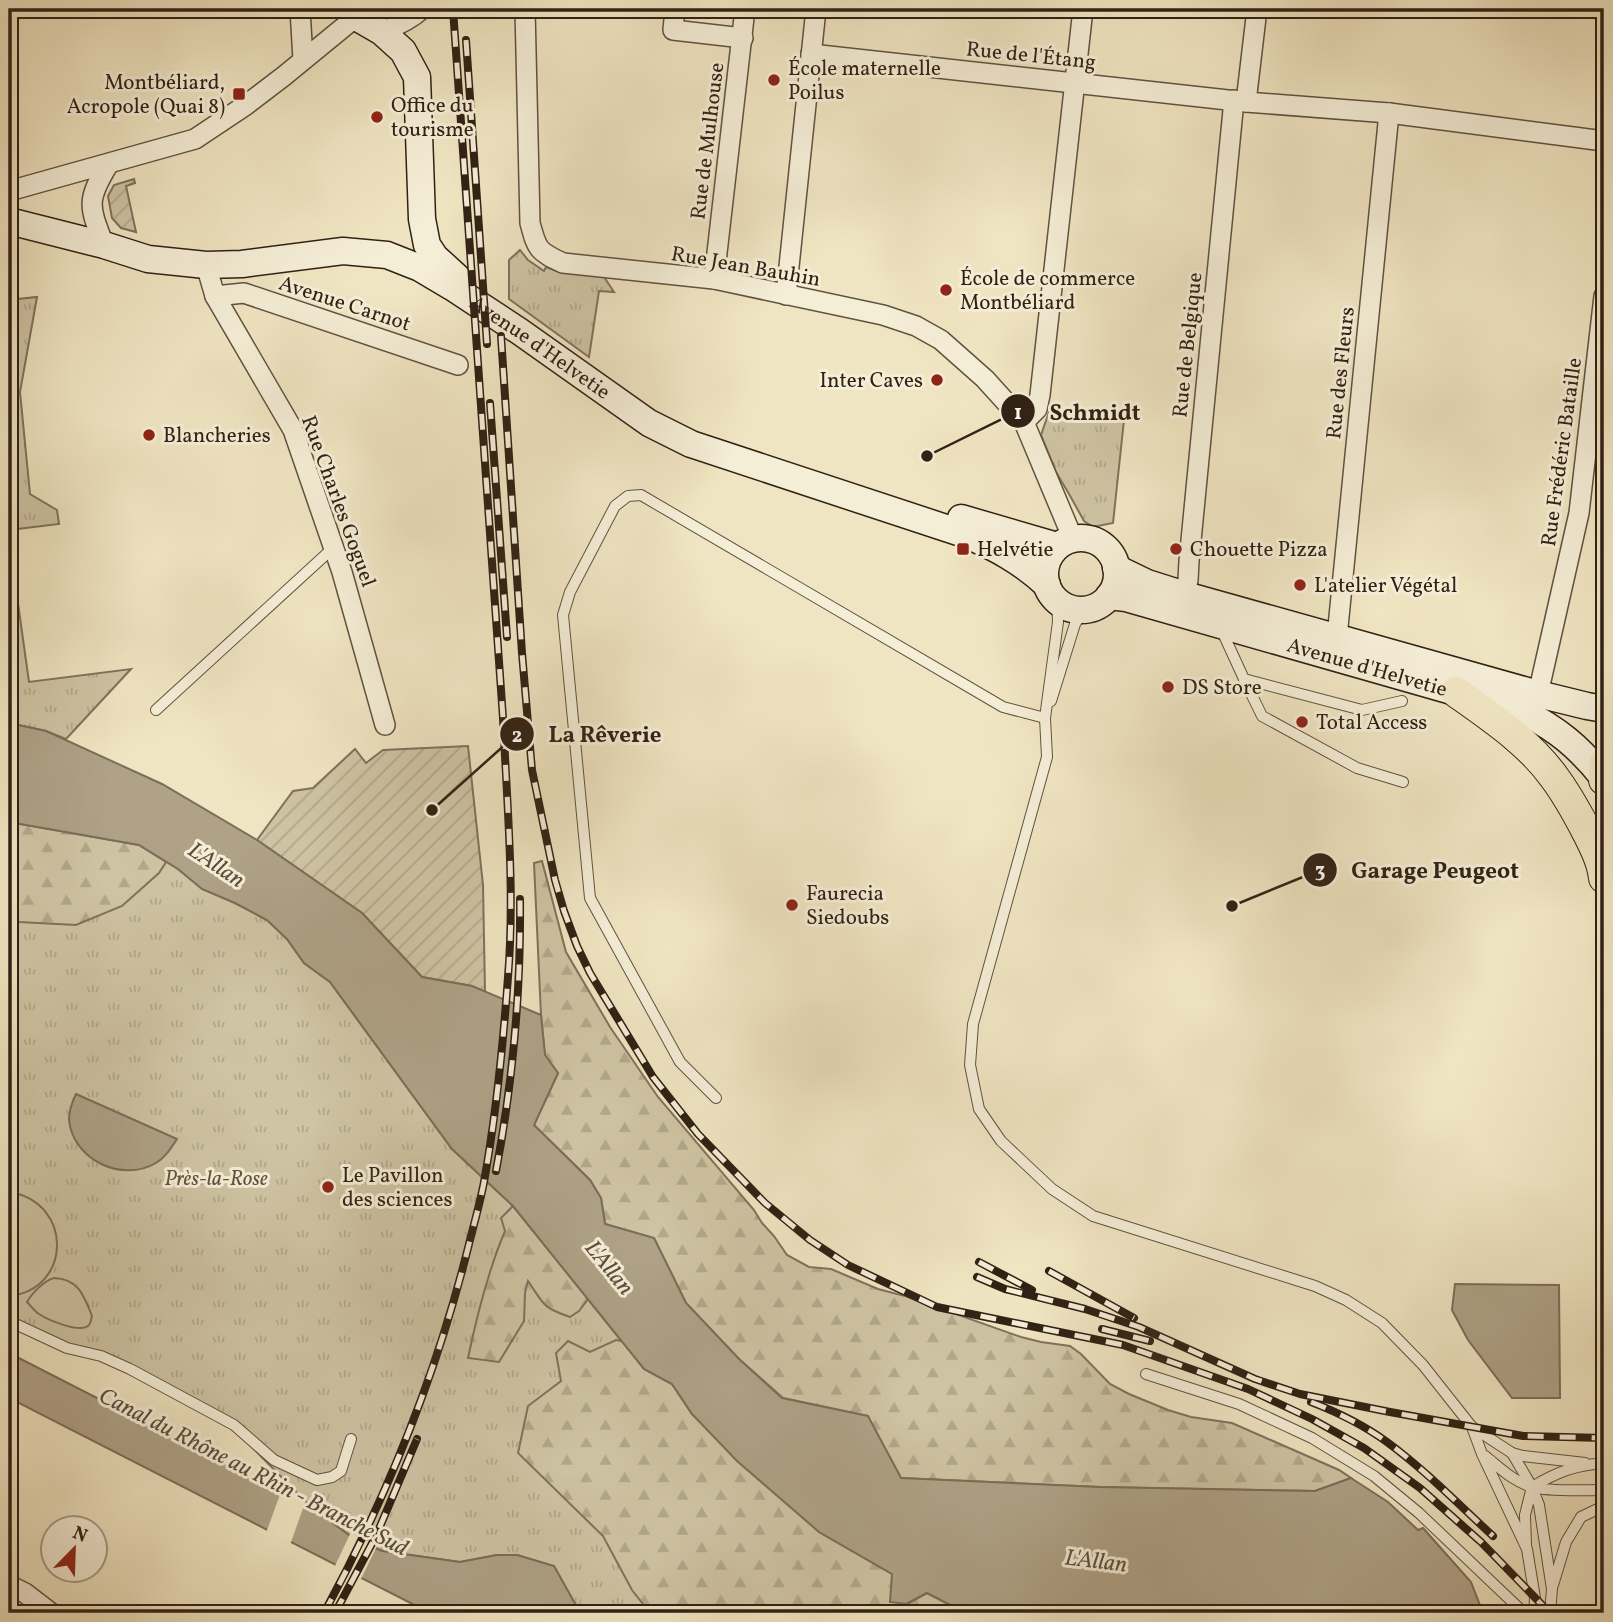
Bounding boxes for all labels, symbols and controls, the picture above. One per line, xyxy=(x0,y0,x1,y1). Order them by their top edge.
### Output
street label: Rue de l'Étang xyxy=(965,35,1097,78)
place label: École maternelle Poilus xyxy=(788,55,941,108)
street label: Rue de Mulhouse xyxy=(684,61,733,221)
place label: Montbéliard, Acropole (Quai 8) xyxy=(67,69,225,122)
marker: École maternelle Poilus xyxy=(766,72,782,88)
marker: Montbéliard, Acropole (Quai 8) xyxy=(231,86,247,102)
place label: Office du tourisme xyxy=(391,92,474,145)
marker: Office du tourisme xyxy=(369,109,385,125)
street label: Rue Jean Bauhin xyxy=(669,240,823,295)
place label: École de commerce Montbéliard xyxy=(960,265,1135,318)
street label: Avenue Carnot xyxy=(275,269,414,339)
street label: Rue de Belgique xyxy=(1166,271,1211,419)
marker: École de commerce Montbéliard xyxy=(938,282,954,298)
street label: Avenue d'Helvetie xyxy=(463,289,616,407)
street label: Rue des Fleurs xyxy=(1320,306,1363,441)
street label: Rue Frédéric Bataille xyxy=(1535,356,1590,549)
place label: Inter Caves xyxy=(820,367,923,396)
marker: Inter Caves xyxy=(929,372,945,388)
callout: Schmidt xyxy=(1001,389,1154,433)
text: Schmidt xyxy=(1050,398,1141,430)
text: 1 xyxy=(1014,399,1022,428)
street label: Rue Charles Goguel xyxy=(293,412,382,591)
place label: Blancheries xyxy=(163,422,271,451)
marker: Blancheries xyxy=(141,427,157,443)
place label: Helvétie xyxy=(977,536,1054,565)
place label: Chouette Pizza xyxy=(1190,536,1328,565)
marker: Helvétie xyxy=(955,541,971,557)
marker: Chouette Pizza xyxy=(1168,541,1184,557)
place label: L'atelier Végétal xyxy=(1314,572,1457,601)
marker: L'atelier Végétal xyxy=(1292,577,1308,593)
street label: Avenue d'Helvetie xyxy=(1283,632,1450,705)
place label: DS Store xyxy=(1182,674,1262,703)
marker: DS Store xyxy=(1160,679,1176,695)
place label: Total Access xyxy=(1316,709,1427,738)
callout: La Rêverie xyxy=(500,712,676,756)
marker: Total Access xyxy=(1294,714,1310,730)
text: La Rêverie xyxy=(549,720,661,752)
text: 2 xyxy=(512,722,522,751)
water label: L'Allan xyxy=(181,835,251,896)
callout: Garage Peugeot xyxy=(1302,848,1533,892)
text: Garage Peugeot xyxy=(1351,856,1519,888)
text: 3 xyxy=(1315,857,1325,886)
place label: Faurecia Siedoubs xyxy=(806,880,889,933)
marker: Faurecia Siedoubs xyxy=(784,897,800,913)
place label: Le Pavillon des sciences xyxy=(342,1162,453,1215)
park label: Près-la-Rose xyxy=(164,1165,268,1194)
marker: Le Pavillon des sciences xyxy=(320,1179,336,1195)
water label: L'Allan xyxy=(576,1234,641,1303)
water label: Canal du Rhône au Rhin - Branche Sud xyxy=(93,1381,413,1565)
north arrow xyxy=(38,1514,108,1584)
text: N xyxy=(68,1521,91,1550)
water label: L'Allan xyxy=(1063,1542,1129,1582)

